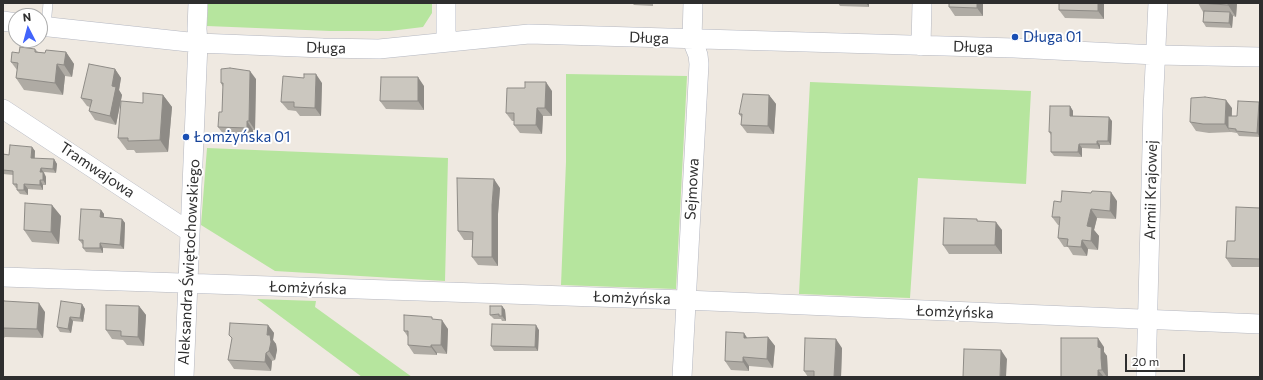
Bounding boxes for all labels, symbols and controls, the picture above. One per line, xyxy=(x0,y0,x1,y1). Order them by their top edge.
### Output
north arrow xyxy=(8,8,48,48)
text: N xyxy=(22,10,32,23)
street label: Długa xyxy=(629,28,669,48)
place label: Długa 01 xyxy=(1023,28,1082,46)
marker: Długa 01 xyxy=(1010,32,1020,42)
street label: Długa xyxy=(953,38,993,56)
street label: Długa xyxy=(306,39,346,57)
place label: Łomżyńska 01 xyxy=(194,128,290,146)
marker: Łomżyńska 01 xyxy=(181,132,191,142)
street label: Tramwajowa xyxy=(56,138,138,202)
street label: Armii Krajowej xyxy=(1141,140,1161,240)
street label: Sejmowa xyxy=(681,158,703,220)
street label: Aleksandra Świętochowskiego xyxy=(175,159,203,365)
street label: Łomżyńska xyxy=(269,278,347,298)
street label: Łomżyńska xyxy=(593,288,671,308)
street label: Łomżyńska xyxy=(916,302,994,322)
scale bar xyxy=(1127,346,1187,372)
text: 20 m xyxy=(1132,354,1159,368)

